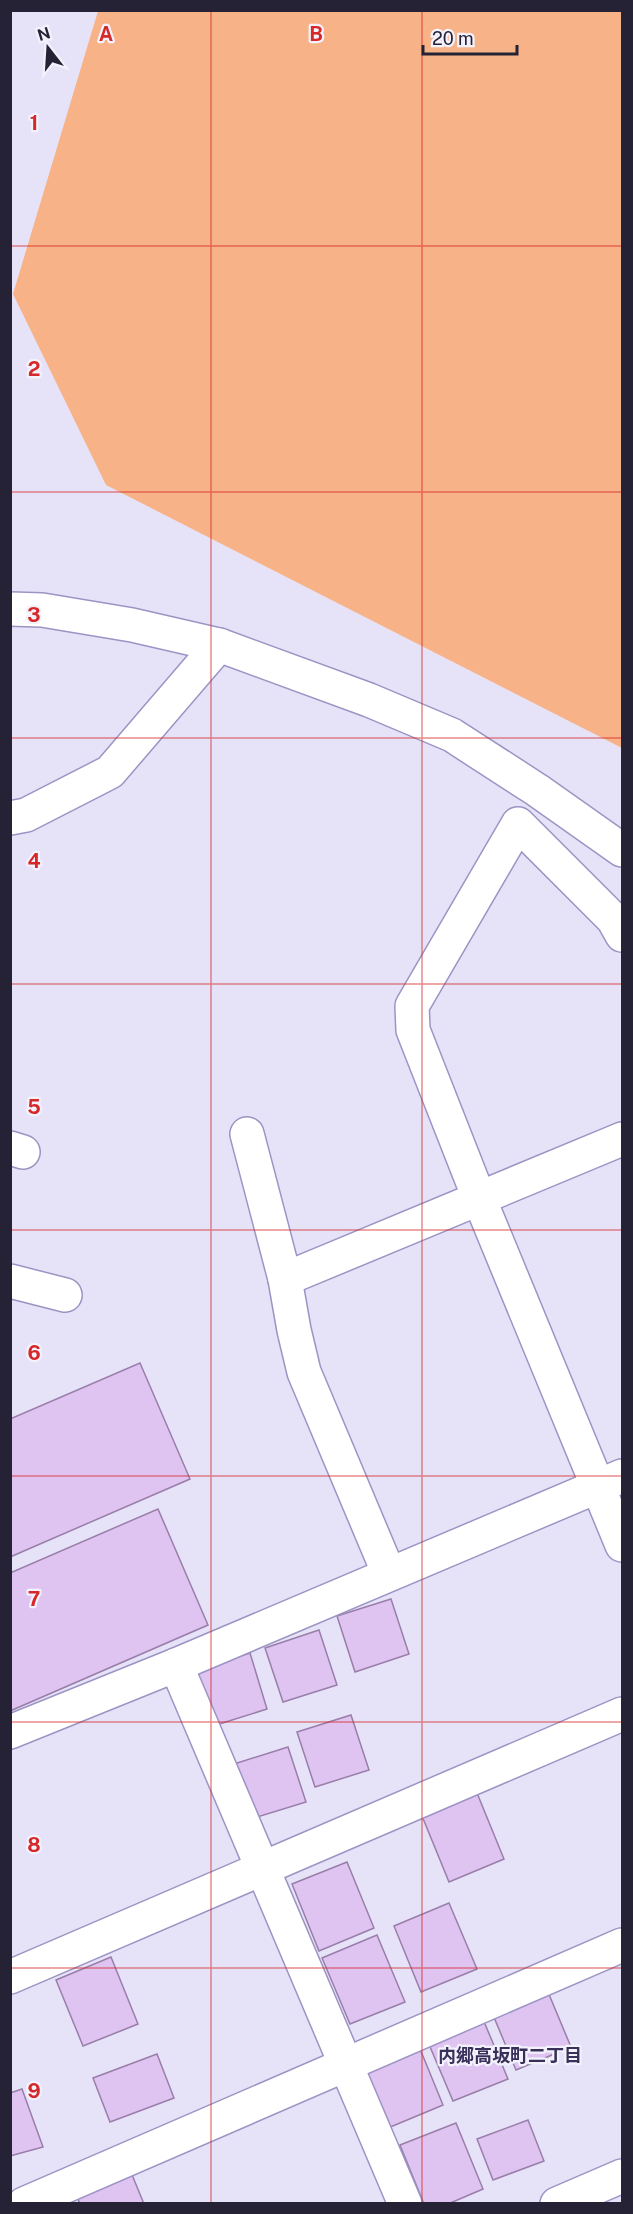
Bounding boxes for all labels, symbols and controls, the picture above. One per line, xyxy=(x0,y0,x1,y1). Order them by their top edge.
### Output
north arrow xyxy=(18,18,78,78)
scale bar xyxy=(423,18,518,56)
text: A xyxy=(99,22,113,46)
text: B xyxy=(309,22,323,46)
text: N xyxy=(35,23,53,45)
text: 20 m xyxy=(432,28,474,49)
text: 1 xyxy=(30,111,38,135)
text: 2 xyxy=(28,357,40,381)
text: 3 xyxy=(27,603,41,627)
text: 4 xyxy=(27,849,41,873)
text: 5 xyxy=(27,1095,41,1119)
text: 6 xyxy=(27,1341,41,1365)
text: 7 xyxy=(28,1587,40,1611)
text: 8 xyxy=(27,1833,41,1857)
district label: 内郷高坂町二丁目 xyxy=(438,2045,582,2066)
text: 9 xyxy=(27,2079,41,2103)

